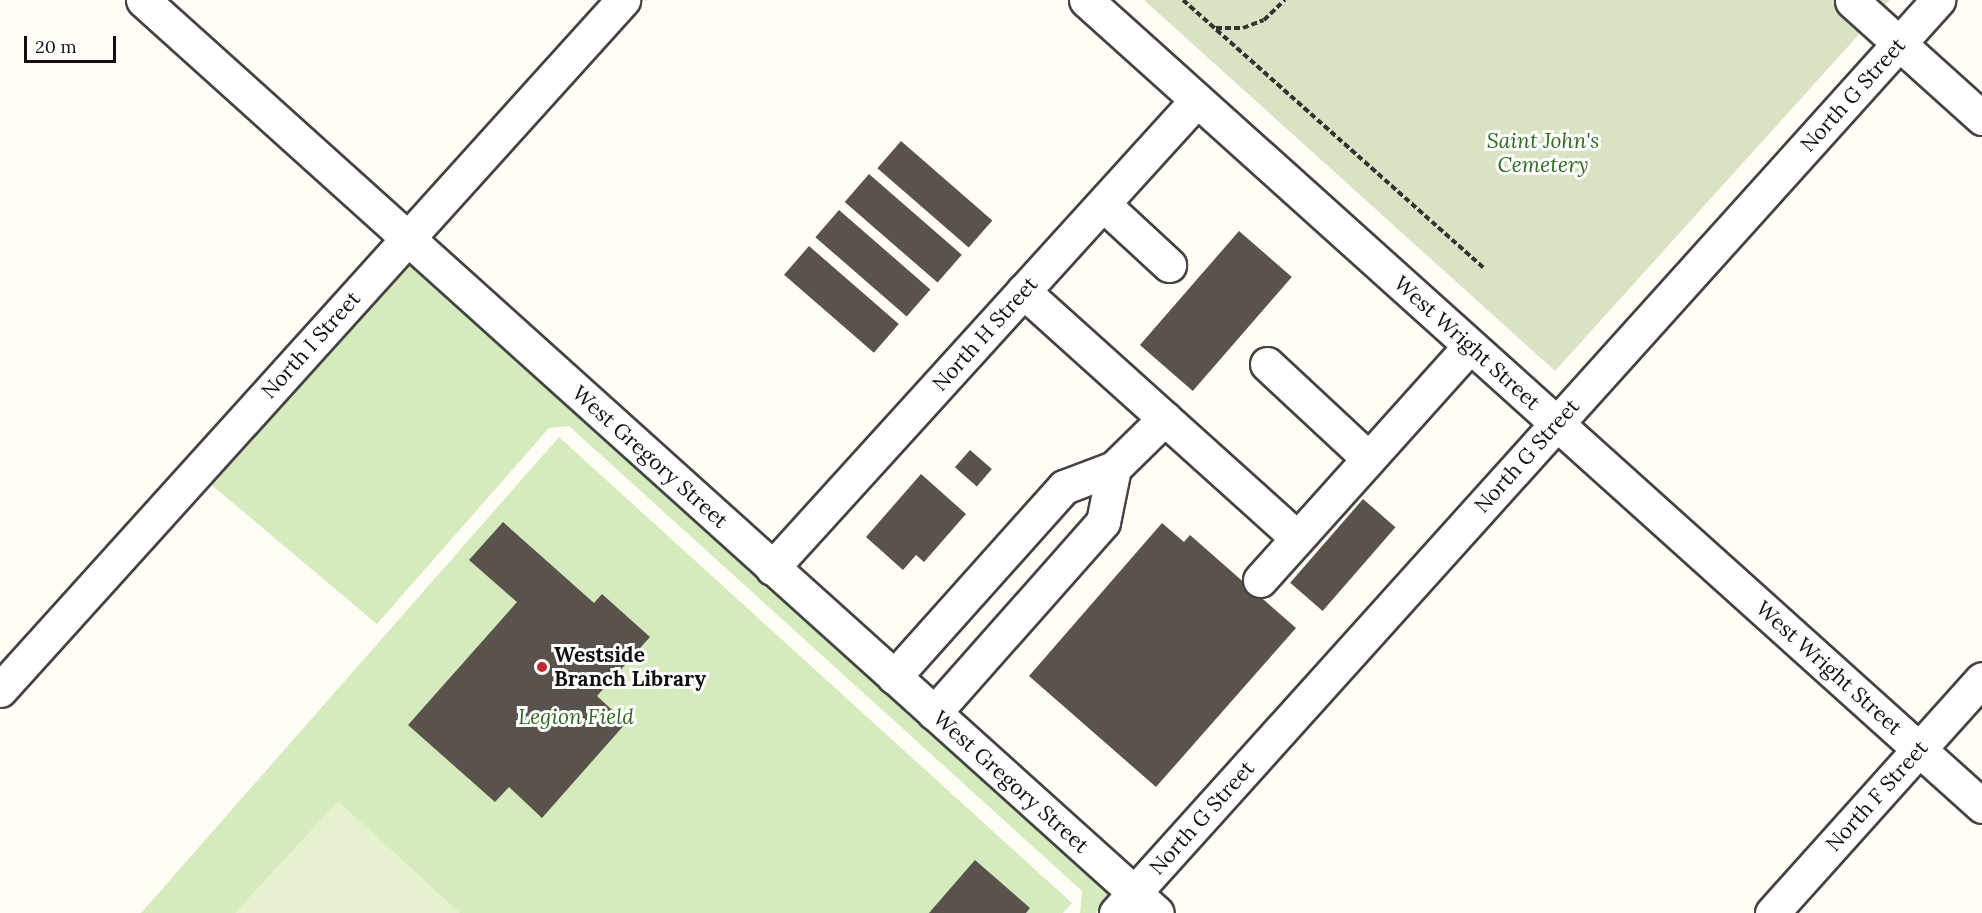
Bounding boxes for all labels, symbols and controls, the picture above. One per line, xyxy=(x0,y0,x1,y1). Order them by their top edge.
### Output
scale bar xyxy=(27,24,118,62)
street label: North G Street xyxy=(1795,33,1911,157)
text: 20 m xyxy=(35,35,77,58)
park label: Saint John's Cemetery xyxy=(1487,128,1599,178)
street label: West Wright Street xyxy=(1389,271,1545,415)
street label: North H Street xyxy=(927,272,1043,396)
street label: North I Street xyxy=(256,286,366,404)
street label: West Gregory Street xyxy=(567,381,733,533)
street label: North G Street xyxy=(1469,394,1585,518)
street label: West Wright Street xyxy=(1751,596,1907,740)
place label: Westside Branch Library xyxy=(554,642,706,692)
marker: Westside Branch Library xyxy=(535,660,549,674)
park label: Legion Field xyxy=(518,704,634,730)
street label: West Gregory Street xyxy=(928,706,1094,858)
street label: North F Street xyxy=(1821,736,1933,856)
street label: North G Street xyxy=(1144,756,1260,880)

